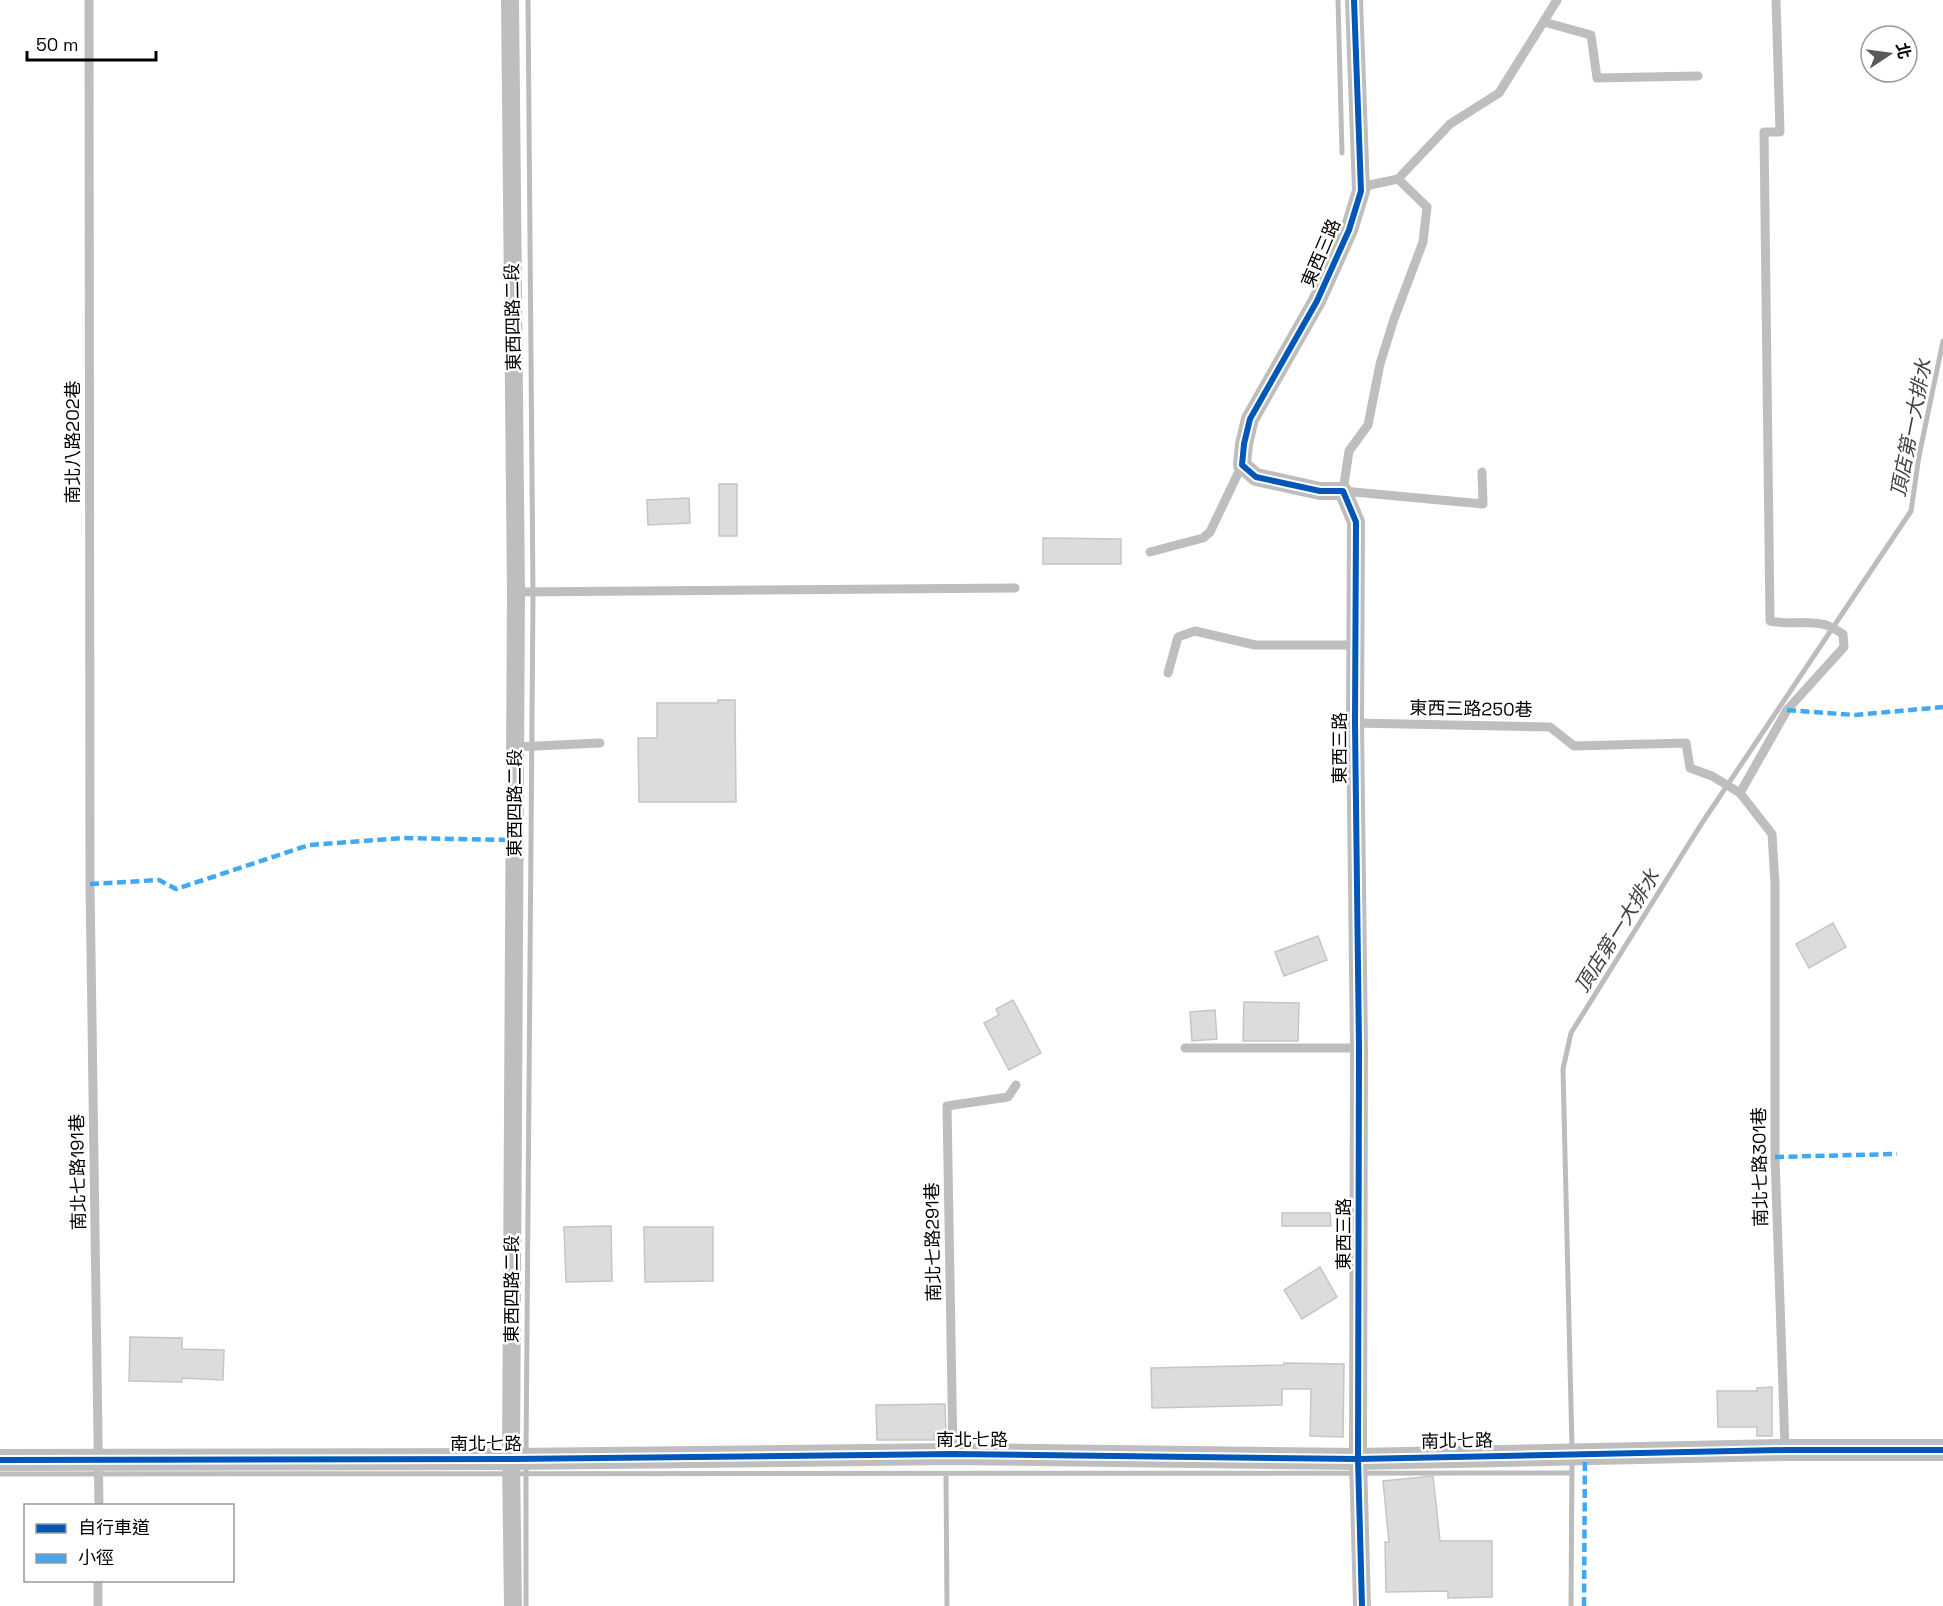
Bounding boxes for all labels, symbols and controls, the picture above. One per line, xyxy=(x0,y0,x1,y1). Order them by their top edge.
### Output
scale bar xyxy=(27,24,156,62)
north arrow xyxy=(1859,24,1919,84)
text: 50 m xyxy=(36,33,78,56)
text: 北 xyxy=(1891,41,1915,61)
street label: 東西三路 xyxy=(1296,215,1345,290)
street label: 東西四路二段 xyxy=(500,263,525,371)
water label: 頂店第一大排水 xyxy=(1885,356,1937,499)
street label: 南北八路202巷 xyxy=(61,380,84,504)
street label: 東西三路250巷 xyxy=(1409,696,1533,721)
street label: 東西三路 xyxy=(1328,712,1351,784)
street label: 東西四路二段 xyxy=(503,749,526,857)
water label: 頂店第一大排水 xyxy=(1569,864,1666,997)
street label: 南北七路301巷 xyxy=(1747,1107,1772,1227)
street label: 南北七路191巷 xyxy=(65,1114,90,1230)
street label: 南北七路291巷 xyxy=(920,1182,945,1302)
street label: 東西三路 xyxy=(1332,1198,1355,1270)
street label: 東西四路二段 xyxy=(500,1235,523,1343)
street label: 南北七路 xyxy=(936,1428,1008,1451)
street label: 南北七路 xyxy=(1421,1428,1493,1453)
street label: 南北七路 xyxy=(450,1432,522,1455)
legend xyxy=(24,1504,234,1582)
text: 自行車道 xyxy=(78,1516,150,1539)
text: 小徑 xyxy=(78,1546,114,1569)

